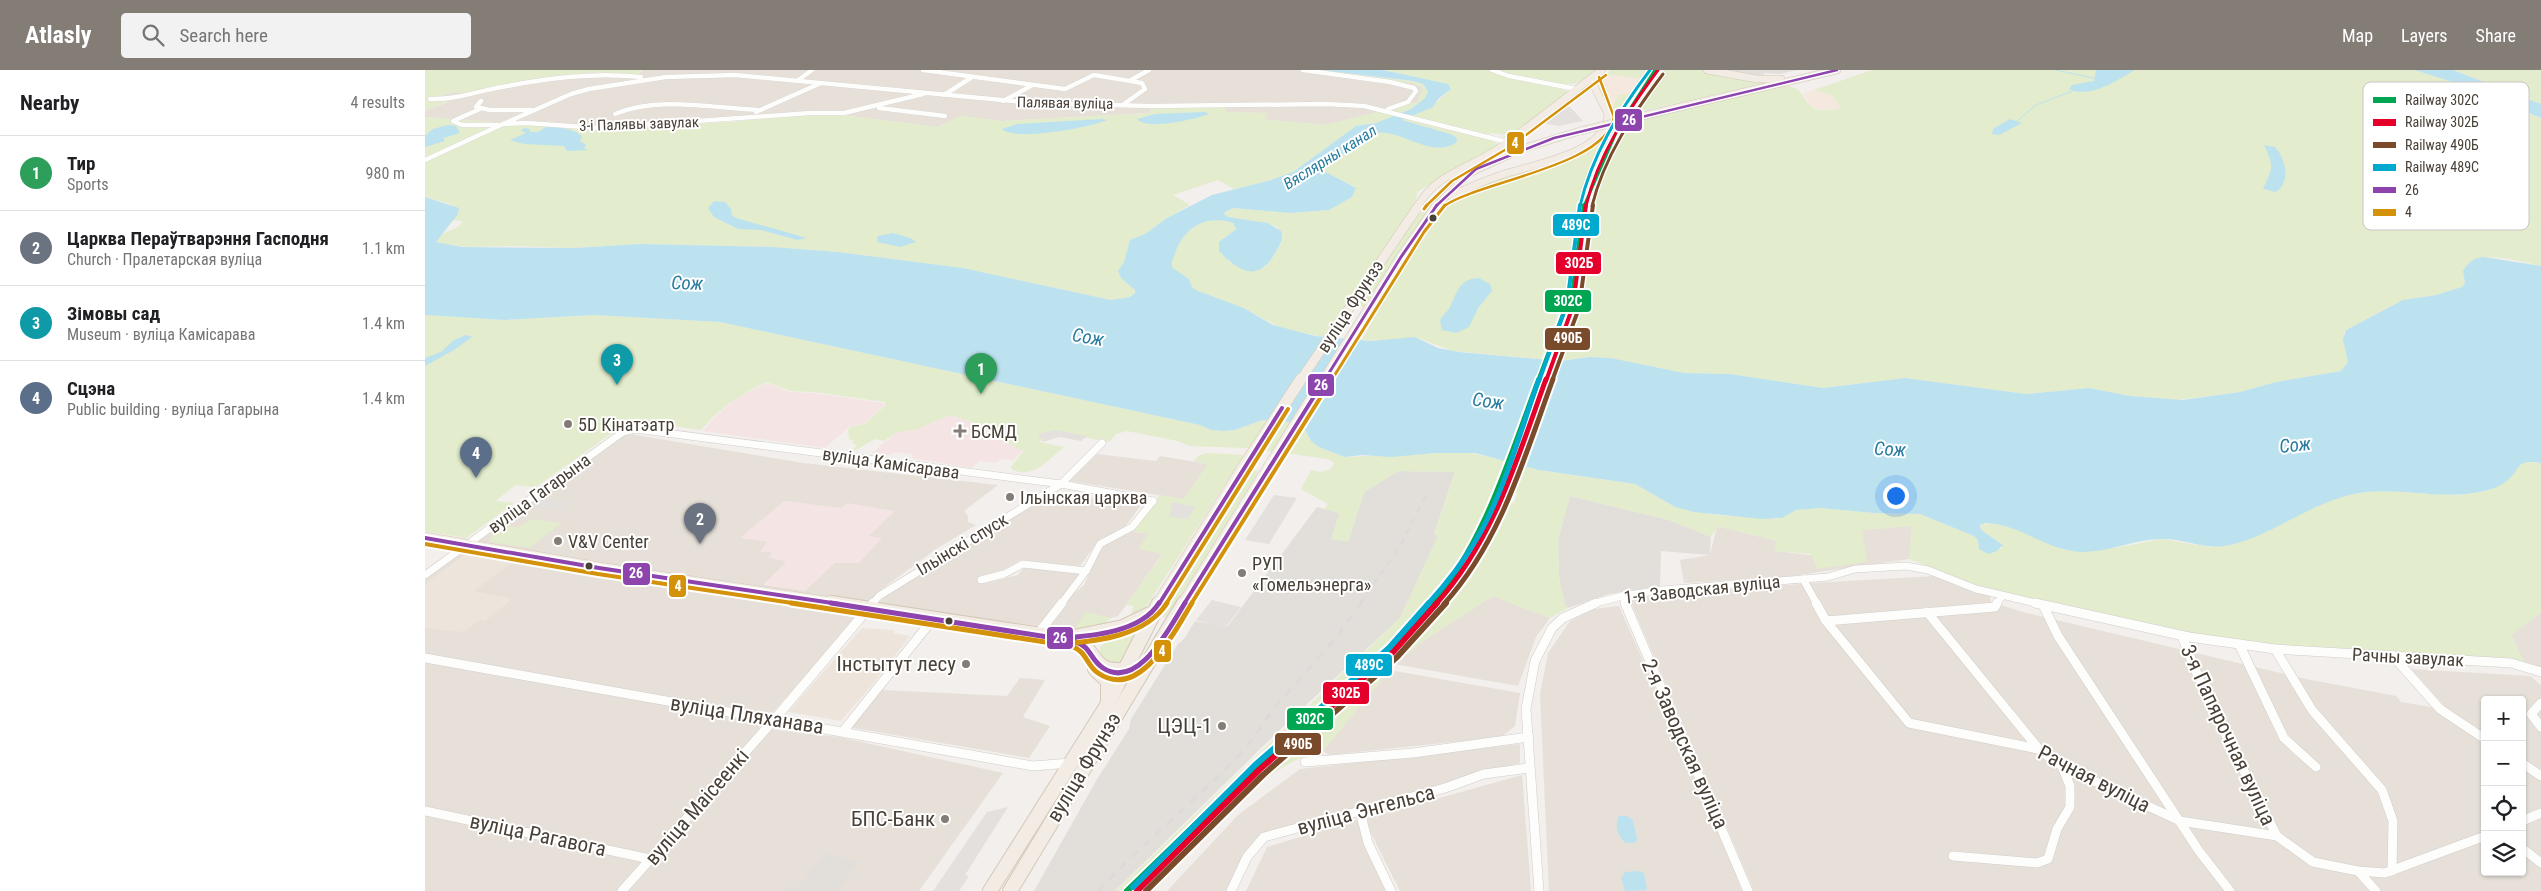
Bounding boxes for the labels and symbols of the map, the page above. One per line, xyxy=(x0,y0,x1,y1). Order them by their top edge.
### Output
legend xyxy=(2363,82,2529,230)
text: Railway 302С xyxy=(2405,92,2479,108)
street label: Палявая вуліца xyxy=(1017,93,1113,113)
line badge: 26 xyxy=(1614,108,1643,132)
text: 26 xyxy=(1622,112,1636,128)
street label: 3-і Палявы завулак xyxy=(579,113,699,135)
text: Railway 302Б xyxy=(2405,114,2479,130)
water label: Вяслярны канал xyxy=(1280,121,1380,193)
line badge: 4 xyxy=(1506,131,1525,155)
text: 4 xyxy=(1511,135,1519,151)
text: Railway 490Б xyxy=(2405,137,2479,153)
text: Railway 489С xyxy=(2405,159,2479,175)
text: 26 xyxy=(2405,182,2419,198)
text: 4 xyxy=(2405,204,2412,220)
unlabelled marker xyxy=(1428,213,1438,223)
line badge: 489С xyxy=(1552,213,1600,237)
text: 489С xyxy=(1561,217,1591,233)
line badge: 302Б xyxy=(1555,251,1602,275)
text: 302Б xyxy=(1565,255,1594,271)
street label: вуліца Фрунзэ xyxy=(1312,256,1388,356)
water label: Сож xyxy=(671,271,704,295)
line badge: 302С xyxy=(1544,289,1592,313)
text: 302С xyxy=(1553,293,1583,309)
water label: Сож xyxy=(1070,323,1106,351)
line badge: 490Б xyxy=(1544,327,1591,351)
text: 490Б xyxy=(1554,330,1583,346)
pin: 3 xyxy=(601,344,633,385)
pin: 1 xyxy=(965,353,997,394)
line badge: 26 xyxy=(1307,373,1335,397)
text: 26 xyxy=(1314,377,1328,393)
water label: Сож xyxy=(1471,387,1506,415)
place label: 5D Кінатэатр xyxy=(578,414,674,435)
marker: 5D Кінатэатр xyxy=(562,418,574,430)
place label: БСМД xyxy=(971,421,1017,442)
marker: БСМД xyxy=(953,424,967,438)
water label: Сож xyxy=(2278,432,2313,458)
pin: 4 xyxy=(460,437,492,478)
water label: Сож xyxy=(1874,437,1907,461)
street label: вуліца Камісарава xyxy=(821,443,961,483)
street label: вуліца Гагарына xyxy=(484,449,594,537)
your location xyxy=(1883,483,1909,509)
place label: Ільінская царква xyxy=(1020,487,1147,508)
marker: Ільінская царква xyxy=(1004,491,1016,503)
pin: 2 xyxy=(684,503,716,544)
street label: Ільінскі спуск xyxy=(913,508,1012,579)
place label: V&V Center xyxy=(568,531,649,552)
marker: V&V Center xyxy=(552,535,564,547)
place label: РУП «Гомельэнерга» xyxy=(1252,553,1371,595)
unlabelled marker xyxy=(584,561,594,571)
line badge: 26 xyxy=(622,562,651,586)
text: 26 xyxy=(629,565,643,581)
marker: РУП «Гомельэнерга» xyxy=(1236,567,1248,579)
street label: 1-я Заводская вуліца xyxy=(1623,570,1781,608)
line badge: 4 xyxy=(668,574,687,598)
text: 4 xyxy=(674,578,682,594)
unlabelled marker xyxy=(944,616,954,626)
line badge: 26 xyxy=(1046,626,1074,650)
text: 26 xyxy=(1053,630,1067,646)
line badge: 4 xyxy=(1153,639,1172,663)
street label: 3-я Папярочная вуліца xyxy=(2176,641,2280,829)
text: 4 xyxy=(1158,643,1166,659)
street label: Рачны завулак xyxy=(2352,644,2465,670)
place label: Інстытут лесу xyxy=(837,652,956,676)
line badge: 489С xyxy=(1345,653,1393,677)
street label: 2-я Заводская вуліца xyxy=(1637,655,1733,833)
text: 489С xyxy=(1354,657,1384,673)
marker: Інстытут лесу xyxy=(960,658,972,670)
line badge: 302Б xyxy=(1322,681,1370,705)
text: 302Б xyxy=(1332,685,1361,701)
street label: вуліца Пляханава xyxy=(669,691,825,739)
line badge: 302С xyxy=(1286,707,1334,731)
street label: вуліца Фрунзэ xyxy=(1042,708,1126,826)
text: 302С xyxy=(1295,711,1325,727)
place label: ЦЭЦ-1 xyxy=(1157,714,1212,738)
marker: ЦЭЦ-1 xyxy=(1216,720,1228,732)
line badge: 490Б xyxy=(1274,732,1322,756)
text: 490Б xyxy=(1284,736,1313,752)
street label: Рачная вуліца xyxy=(2034,740,2154,818)
street label: вуліца Маісеенкі xyxy=(640,744,754,870)
street label: вуліца Энгельса xyxy=(1295,780,1437,840)
place label: БПС-Банк xyxy=(851,807,935,831)
street label: вуліца Рагавога xyxy=(468,809,608,861)
marker: БПС-Банк xyxy=(939,813,951,825)

